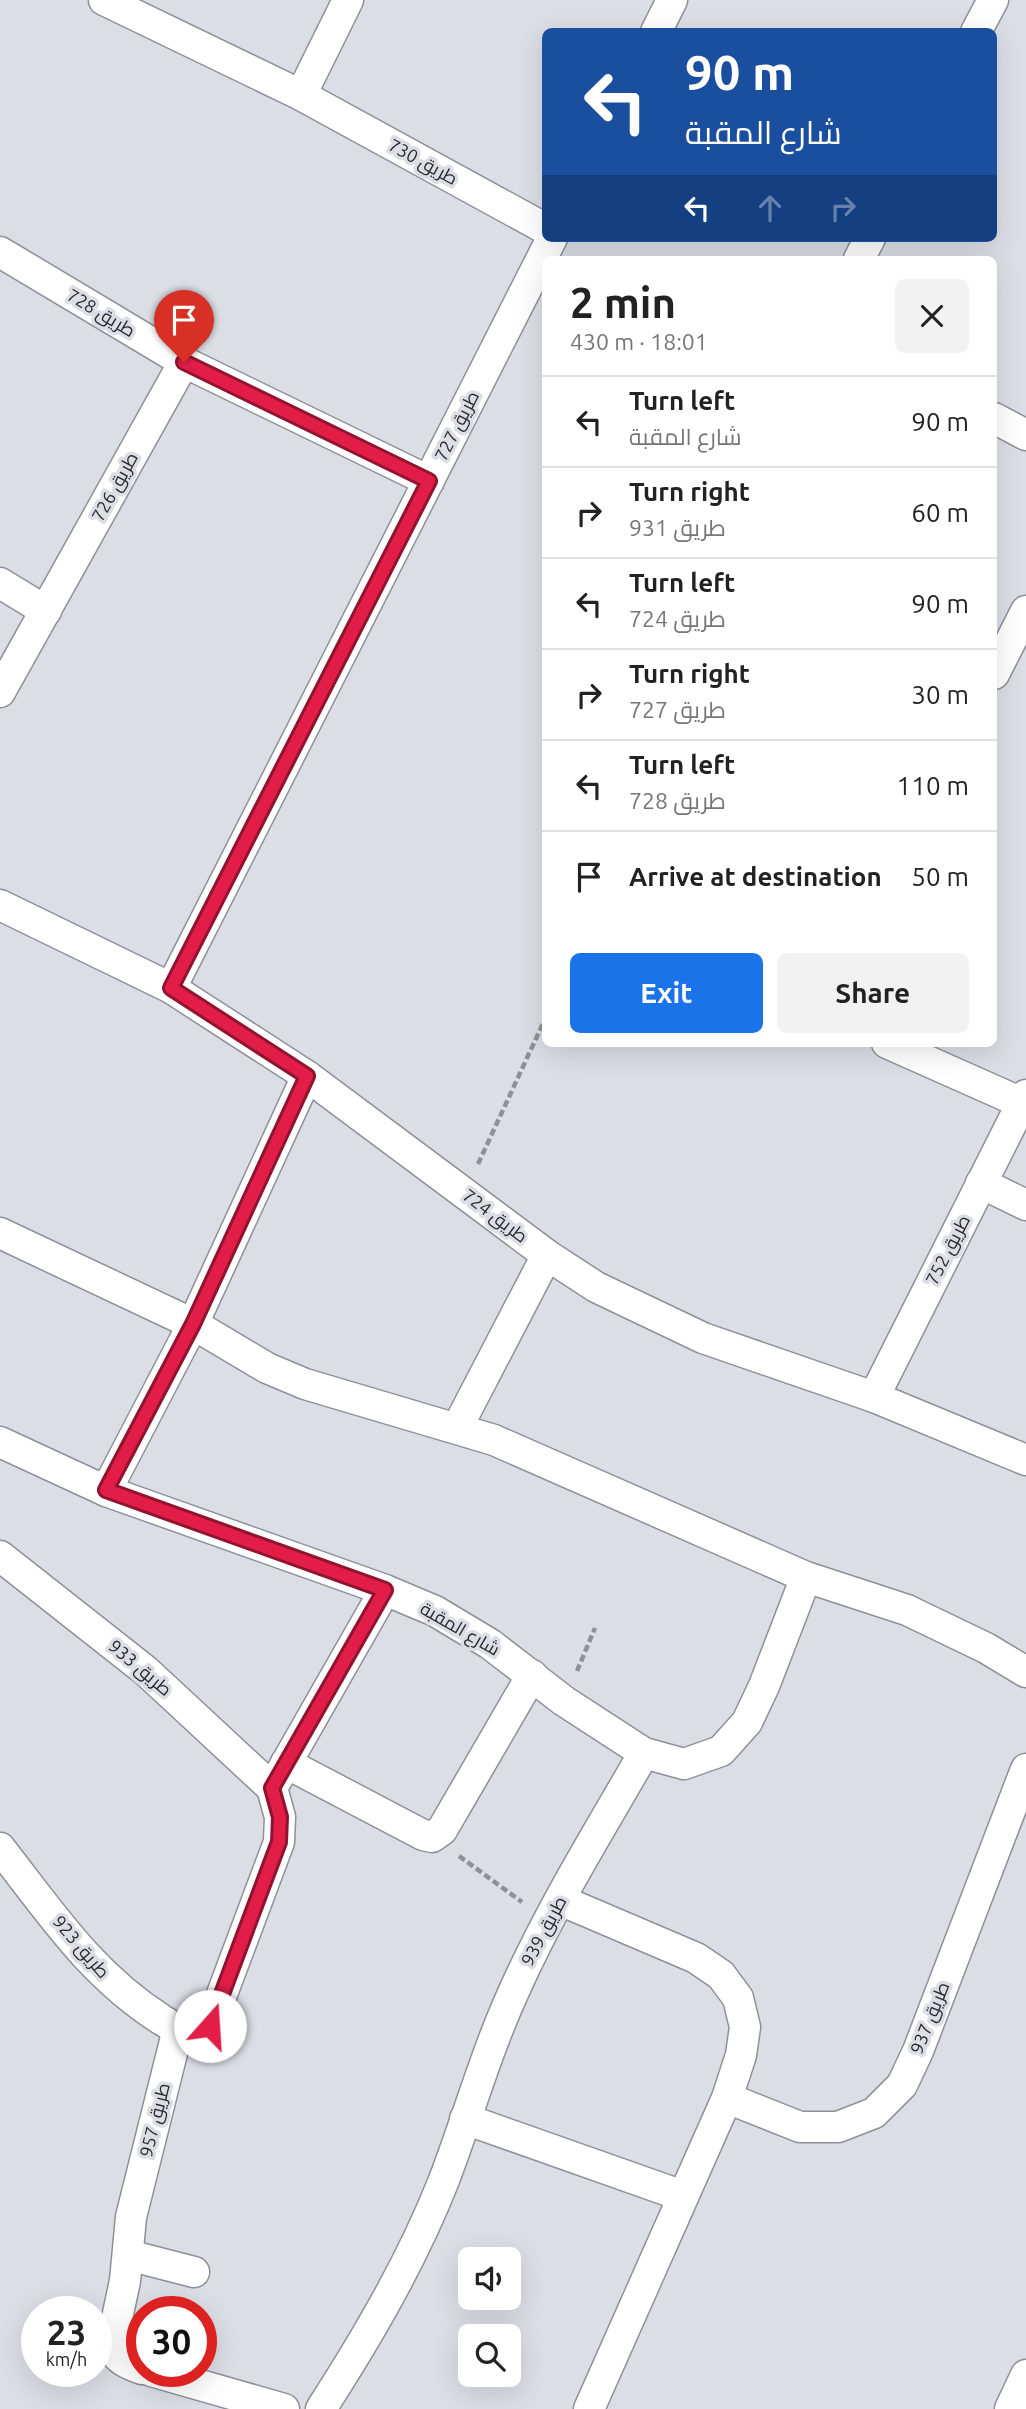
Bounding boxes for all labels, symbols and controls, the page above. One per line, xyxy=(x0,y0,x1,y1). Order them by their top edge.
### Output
text: 90 m xyxy=(685,44,794,99)
icon: left xyxy=(570,56,661,147)
text: شارع المقبة xyxy=(685,114,842,150)
street label: طريق 730 xyxy=(384,134,461,191)
icon: left xyxy=(678,189,716,227)
icon: ahead xyxy=(751,189,789,227)
icon: right xyxy=(824,189,862,227)
text: 2 min xyxy=(570,279,676,326)
button: close xyxy=(895,279,969,353)
street label: طريق 728 xyxy=(62,284,139,343)
pin xyxy=(154,290,214,362)
icon: arrive xyxy=(165,301,203,339)
text: 430 m · 18:01 xyxy=(570,329,708,354)
text: Turn left xyxy=(629,386,735,415)
street label: طريق 727 xyxy=(430,387,485,465)
icon: left xyxy=(570,403,608,441)
text: 90 m xyxy=(911,407,969,436)
text: شارع المقبة xyxy=(629,424,742,449)
street label: طريق 726 xyxy=(87,449,144,526)
text: Turn right xyxy=(629,477,750,506)
icon: right xyxy=(570,494,608,532)
text: 60 m xyxy=(911,498,969,527)
text: طريق 931 xyxy=(629,515,726,540)
text: Turn left xyxy=(629,568,735,597)
icon: left xyxy=(570,585,608,623)
text: 90 m xyxy=(911,589,969,618)
text: طريق 724 xyxy=(629,606,726,631)
text: Turn right xyxy=(629,659,750,688)
icon: right xyxy=(570,676,608,714)
text: 30 m xyxy=(911,680,969,709)
text: طريق 727 xyxy=(629,697,726,722)
text: Turn left xyxy=(629,750,735,779)
icon: left xyxy=(570,767,608,805)
text: 110 m xyxy=(897,771,969,800)
text: طريق 728 xyxy=(629,788,726,813)
icon: arrive xyxy=(570,858,608,896)
text: Arrive at destination xyxy=(629,862,882,891)
text: 50 m xyxy=(911,862,969,891)
button: Exit xyxy=(570,953,763,1033)
button: Share xyxy=(777,953,969,1033)
street label: طريق 724 xyxy=(458,1184,532,1248)
street label: طريق 752 xyxy=(921,1211,976,1289)
street label: شارع المقبة xyxy=(416,1597,504,1661)
street label: طريق 933 xyxy=(103,1635,176,1702)
street label: طريق 939 xyxy=(517,1892,572,1970)
street label: طريق 923 xyxy=(47,1911,114,1983)
street label: طريق 937 xyxy=(906,1979,955,2058)
position arrow xyxy=(173,1989,247,2063)
street label: طريق 957 xyxy=(135,2081,176,2160)
map controls xyxy=(458,2247,521,2387)
button: sound xyxy=(458,2247,521,2310)
speed limit sign: 30 xyxy=(126,2296,217,2387)
text: 23 xyxy=(47,2312,86,2352)
button: search xyxy=(458,2324,521,2387)
text: km/h xyxy=(46,2349,87,2369)

